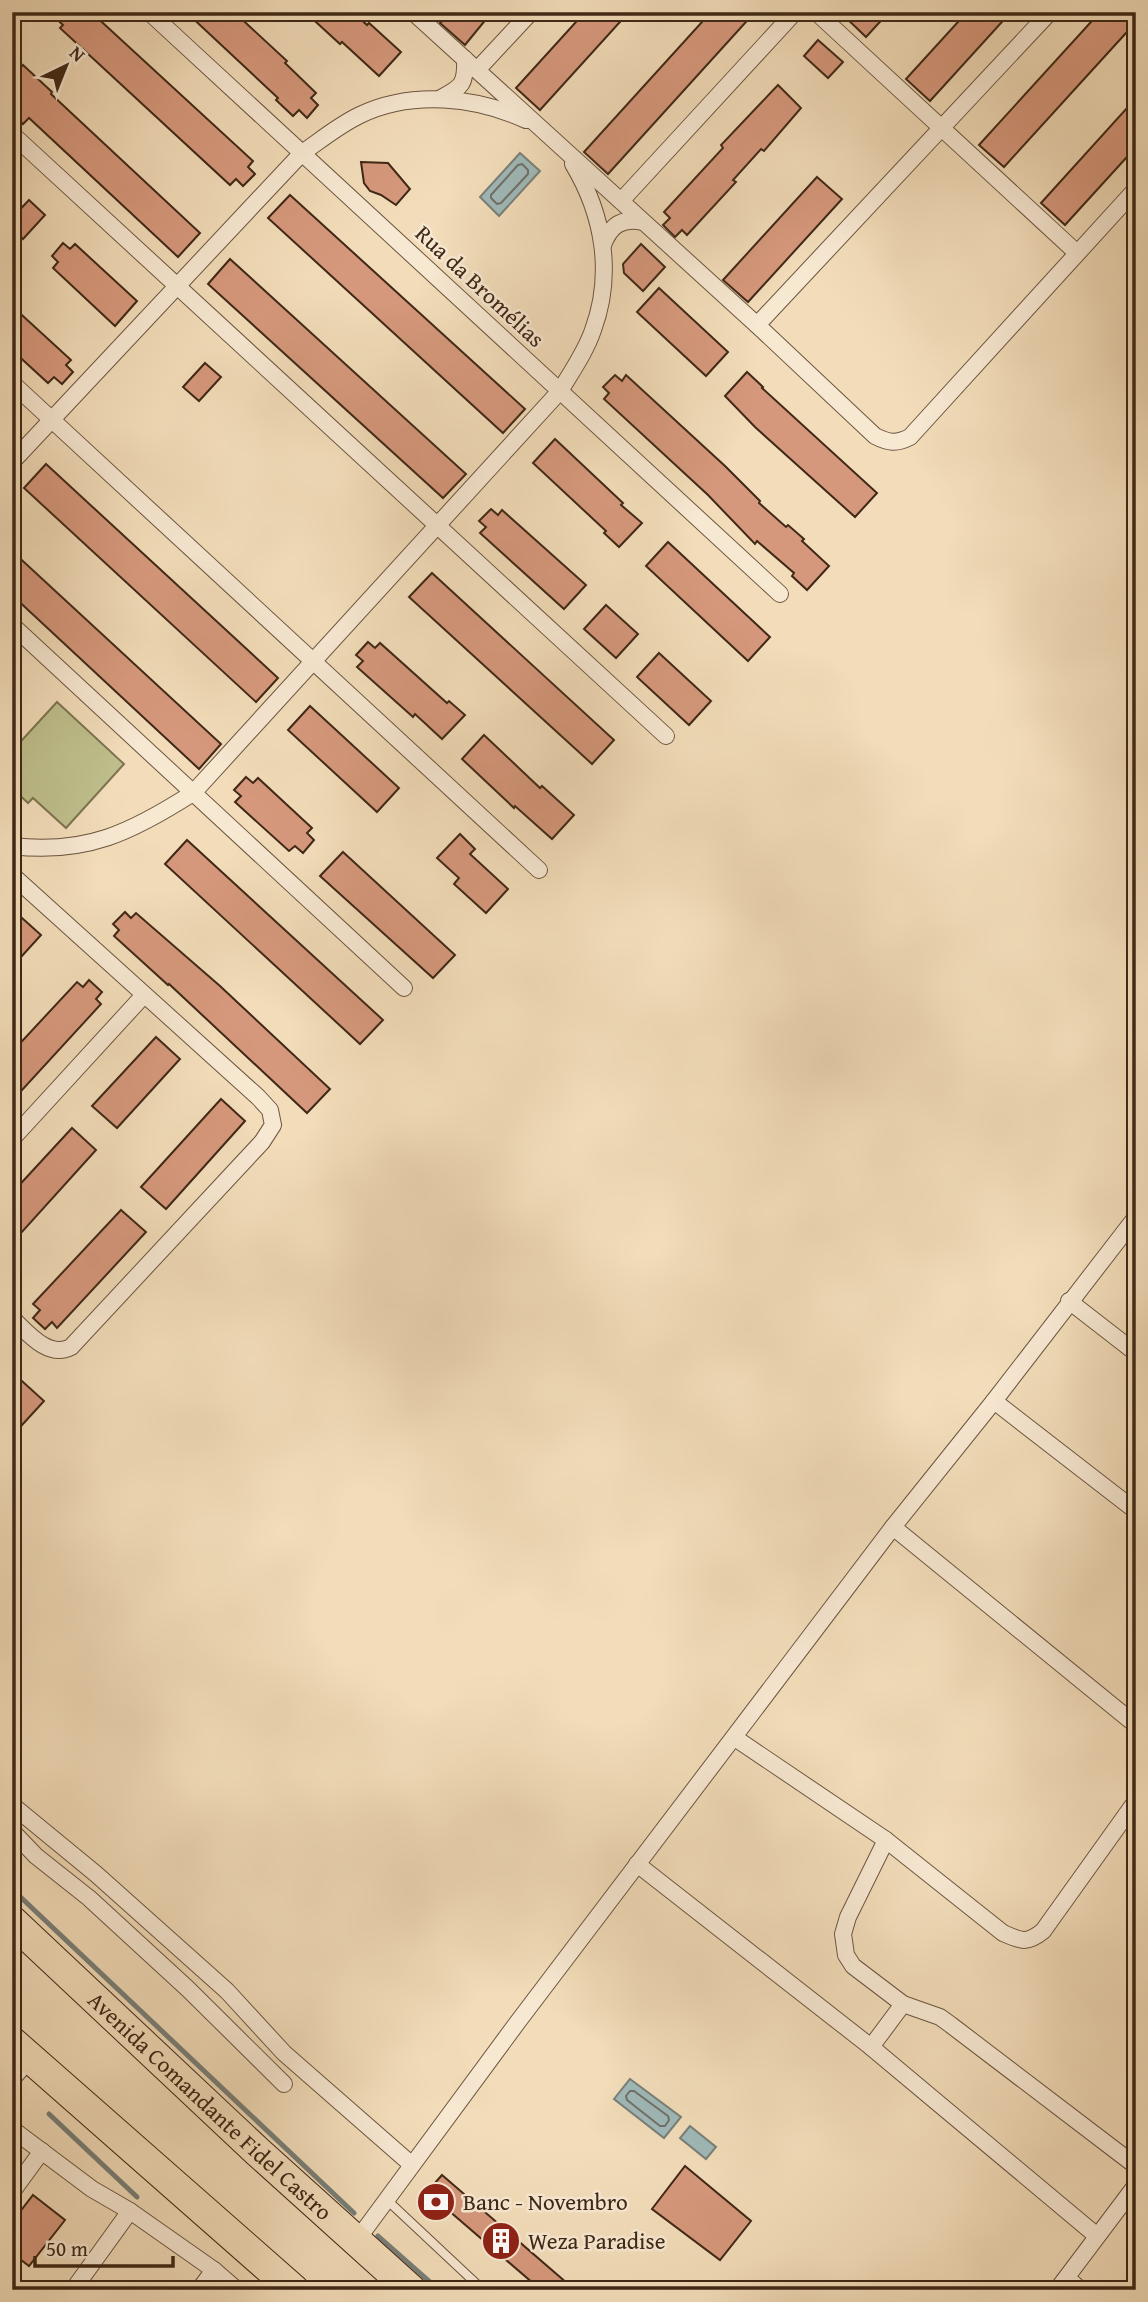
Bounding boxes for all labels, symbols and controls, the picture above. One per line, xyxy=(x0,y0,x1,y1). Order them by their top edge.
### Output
north arrow xyxy=(32,32,102,102)
text: N xyxy=(63,39,92,68)
street label: Rua da Bromélias xyxy=(408,217,552,354)
street label: Avenida Comandante Fidel Castro xyxy=(81,1984,340,2228)
bank icon: Banc - Novembro xyxy=(415,2181,457,2223)
place label: Banc - Novembro xyxy=(463,2185,628,2218)
building icon: Weza Paradise xyxy=(480,2220,522,2262)
place label: Weza Paradise xyxy=(528,2224,665,2257)
scale bar xyxy=(35,2225,173,2269)
text: 50 m xyxy=(46,2233,88,2264)

